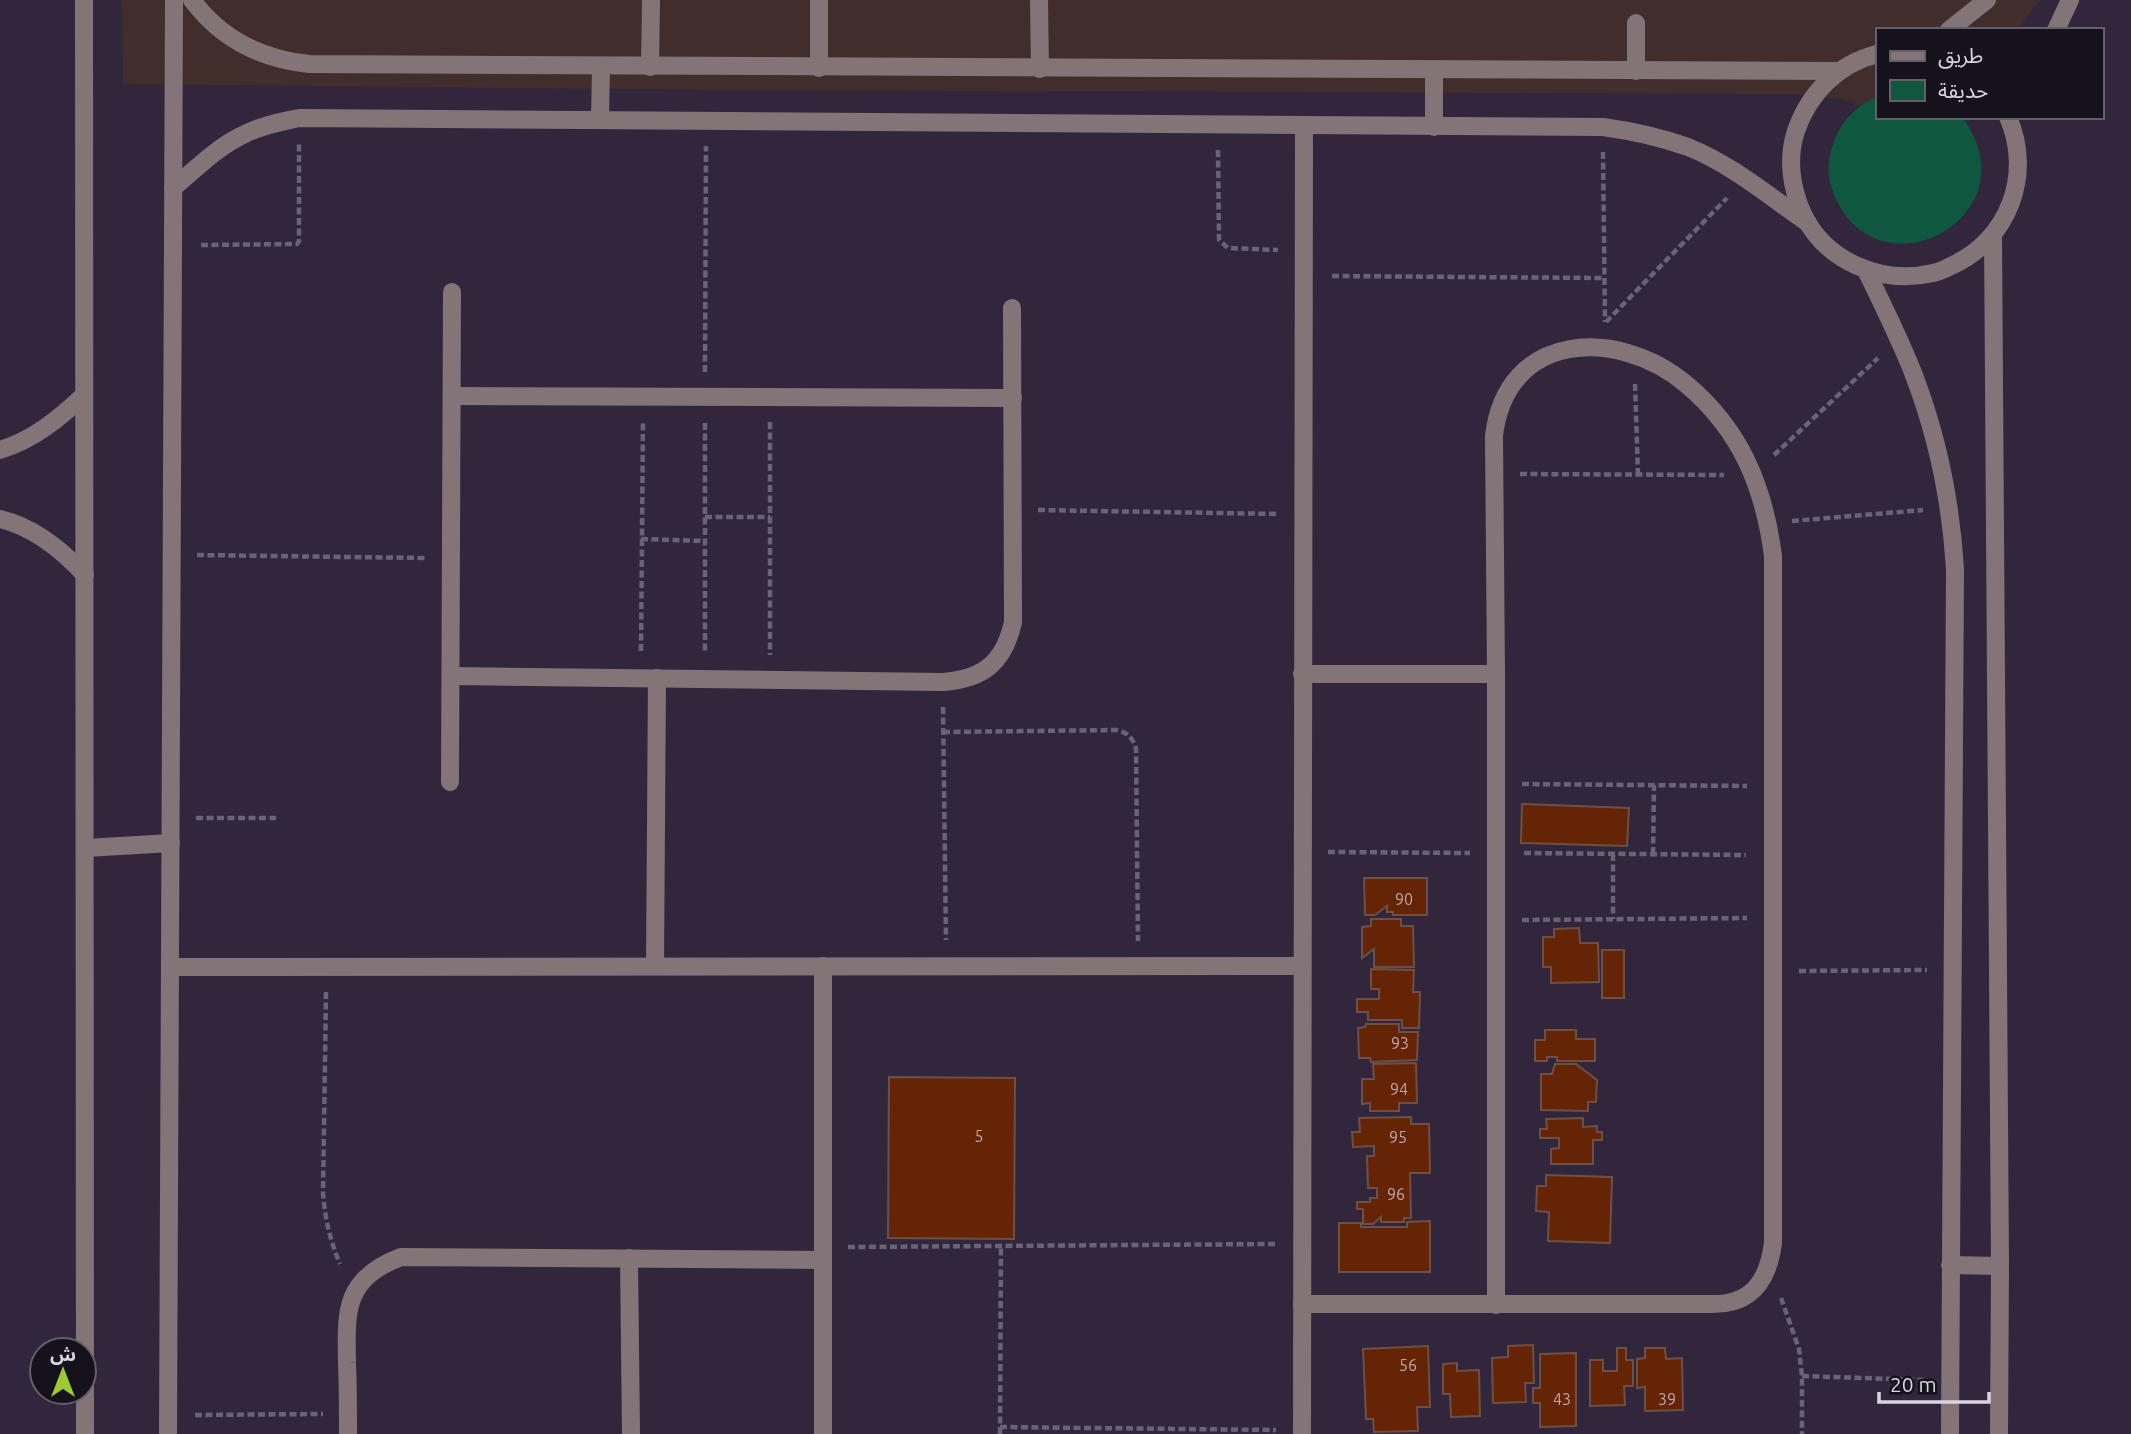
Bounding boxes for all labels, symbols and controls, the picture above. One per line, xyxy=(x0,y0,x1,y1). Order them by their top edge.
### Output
legend xyxy=(1876,28,2103,119)
text: طريق xyxy=(1938,43,1983,69)
text: حديقة xyxy=(1938,78,1988,102)
house number: 90 xyxy=(1395,890,1413,908)
house number: 93 xyxy=(1391,1034,1409,1052)
house number: 94 xyxy=(1390,1080,1408,1098)
house number: 5 xyxy=(974,1127,984,1145)
house number: 95 xyxy=(1389,1128,1407,1146)
house number: 96 xyxy=(1387,1185,1405,1203)
north arrow xyxy=(28,1336,98,1406)
text: ش xyxy=(50,1343,76,1365)
house number: 56 xyxy=(1399,1356,1417,1374)
scale bar xyxy=(1879,1360,1989,1404)
text: 20 m xyxy=(1890,1372,1937,1396)
house number: 43 xyxy=(1553,1390,1571,1408)
house number: 39 xyxy=(1658,1390,1676,1408)

